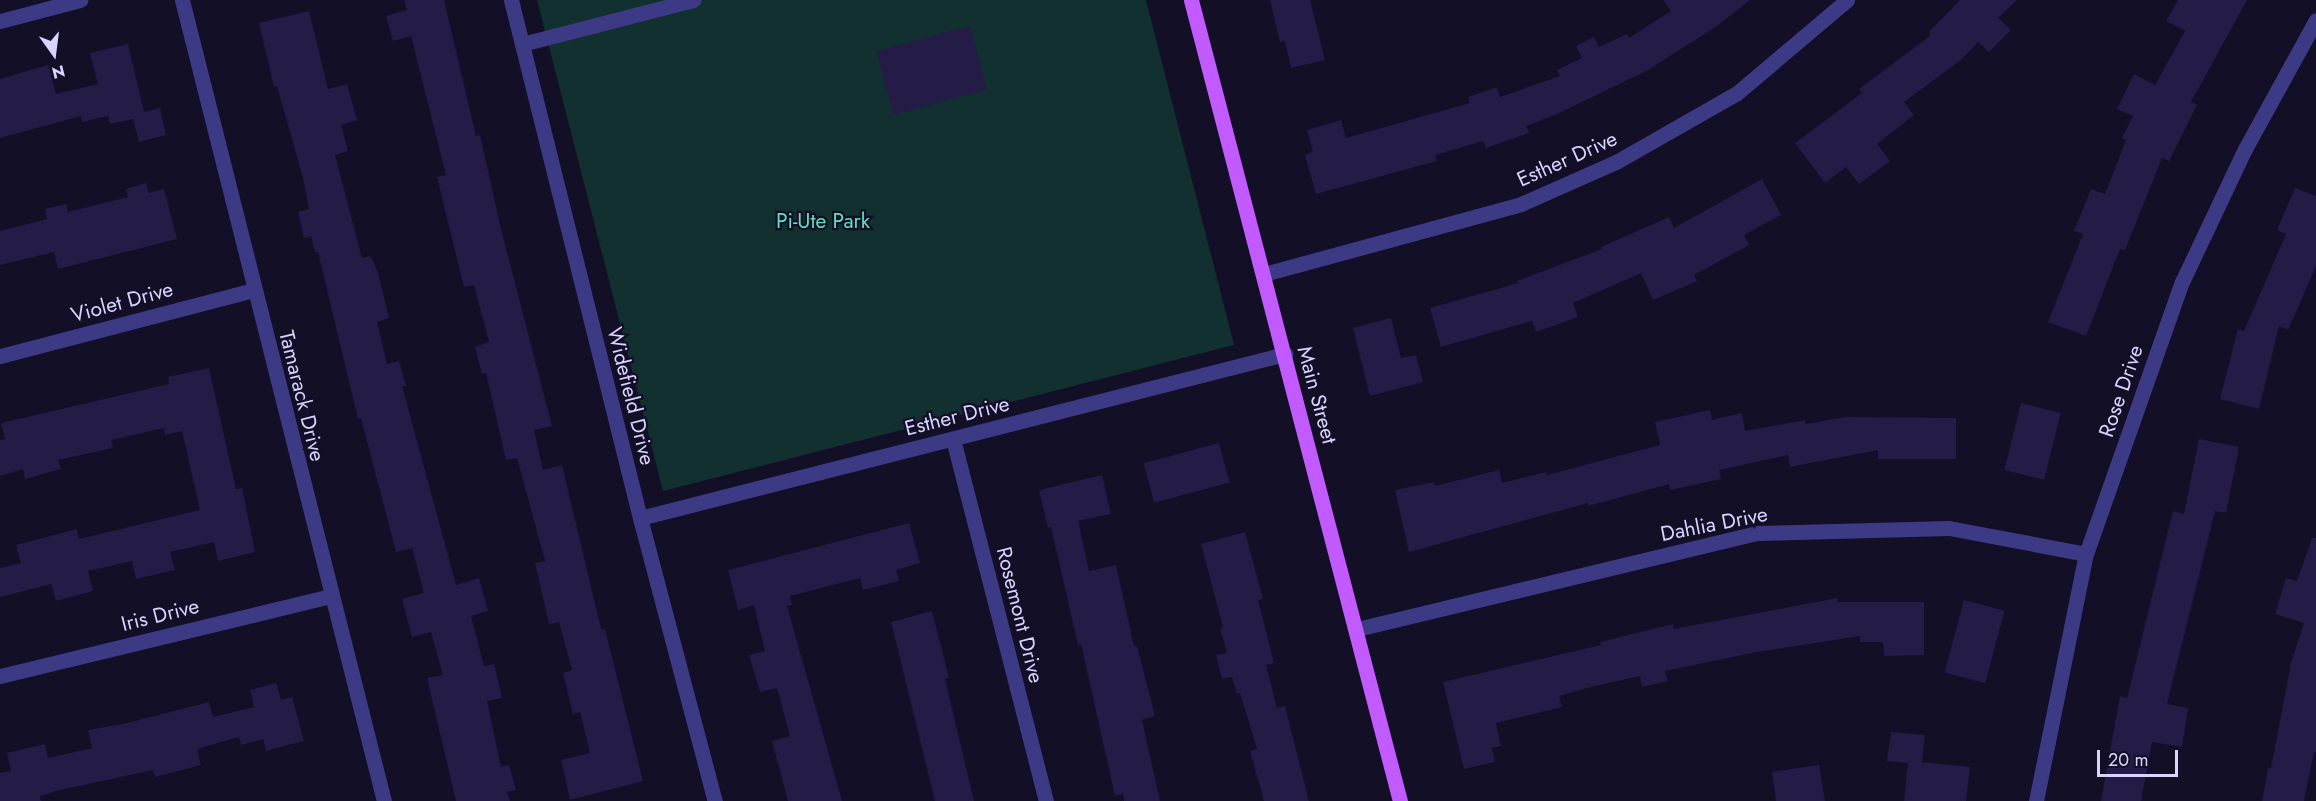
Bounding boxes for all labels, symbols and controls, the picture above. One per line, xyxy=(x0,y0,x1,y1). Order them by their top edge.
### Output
north arrow xyxy=(24,24,84,84)
text: N xyxy=(50,59,67,85)
street label: Esther Drive xyxy=(1513,126,1621,192)
park label: Pi-Ute Park xyxy=(776,208,870,234)
street label: Violet Drive xyxy=(68,276,176,328)
street label: Widefield Drive xyxy=(602,324,660,468)
street label: Tamarack Drive xyxy=(274,328,330,464)
street label: Rose Drive xyxy=(2094,342,2148,440)
street label: Main Street xyxy=(1292,343,1342,447)
street label: Esther Drive xyxy=(902,391,1012,441)
street label: Dahlia Drive xyxy=(1658,501,1770,547)
street label: Rosemont Drive xyxy=(991,544,1049,686)
street label: Iris Drive xyxy=(119,593,201,637)
scale bar xyxy=(2100,738,2181,776)
text: 20 m xyxy=(2108,747,2148,773)

